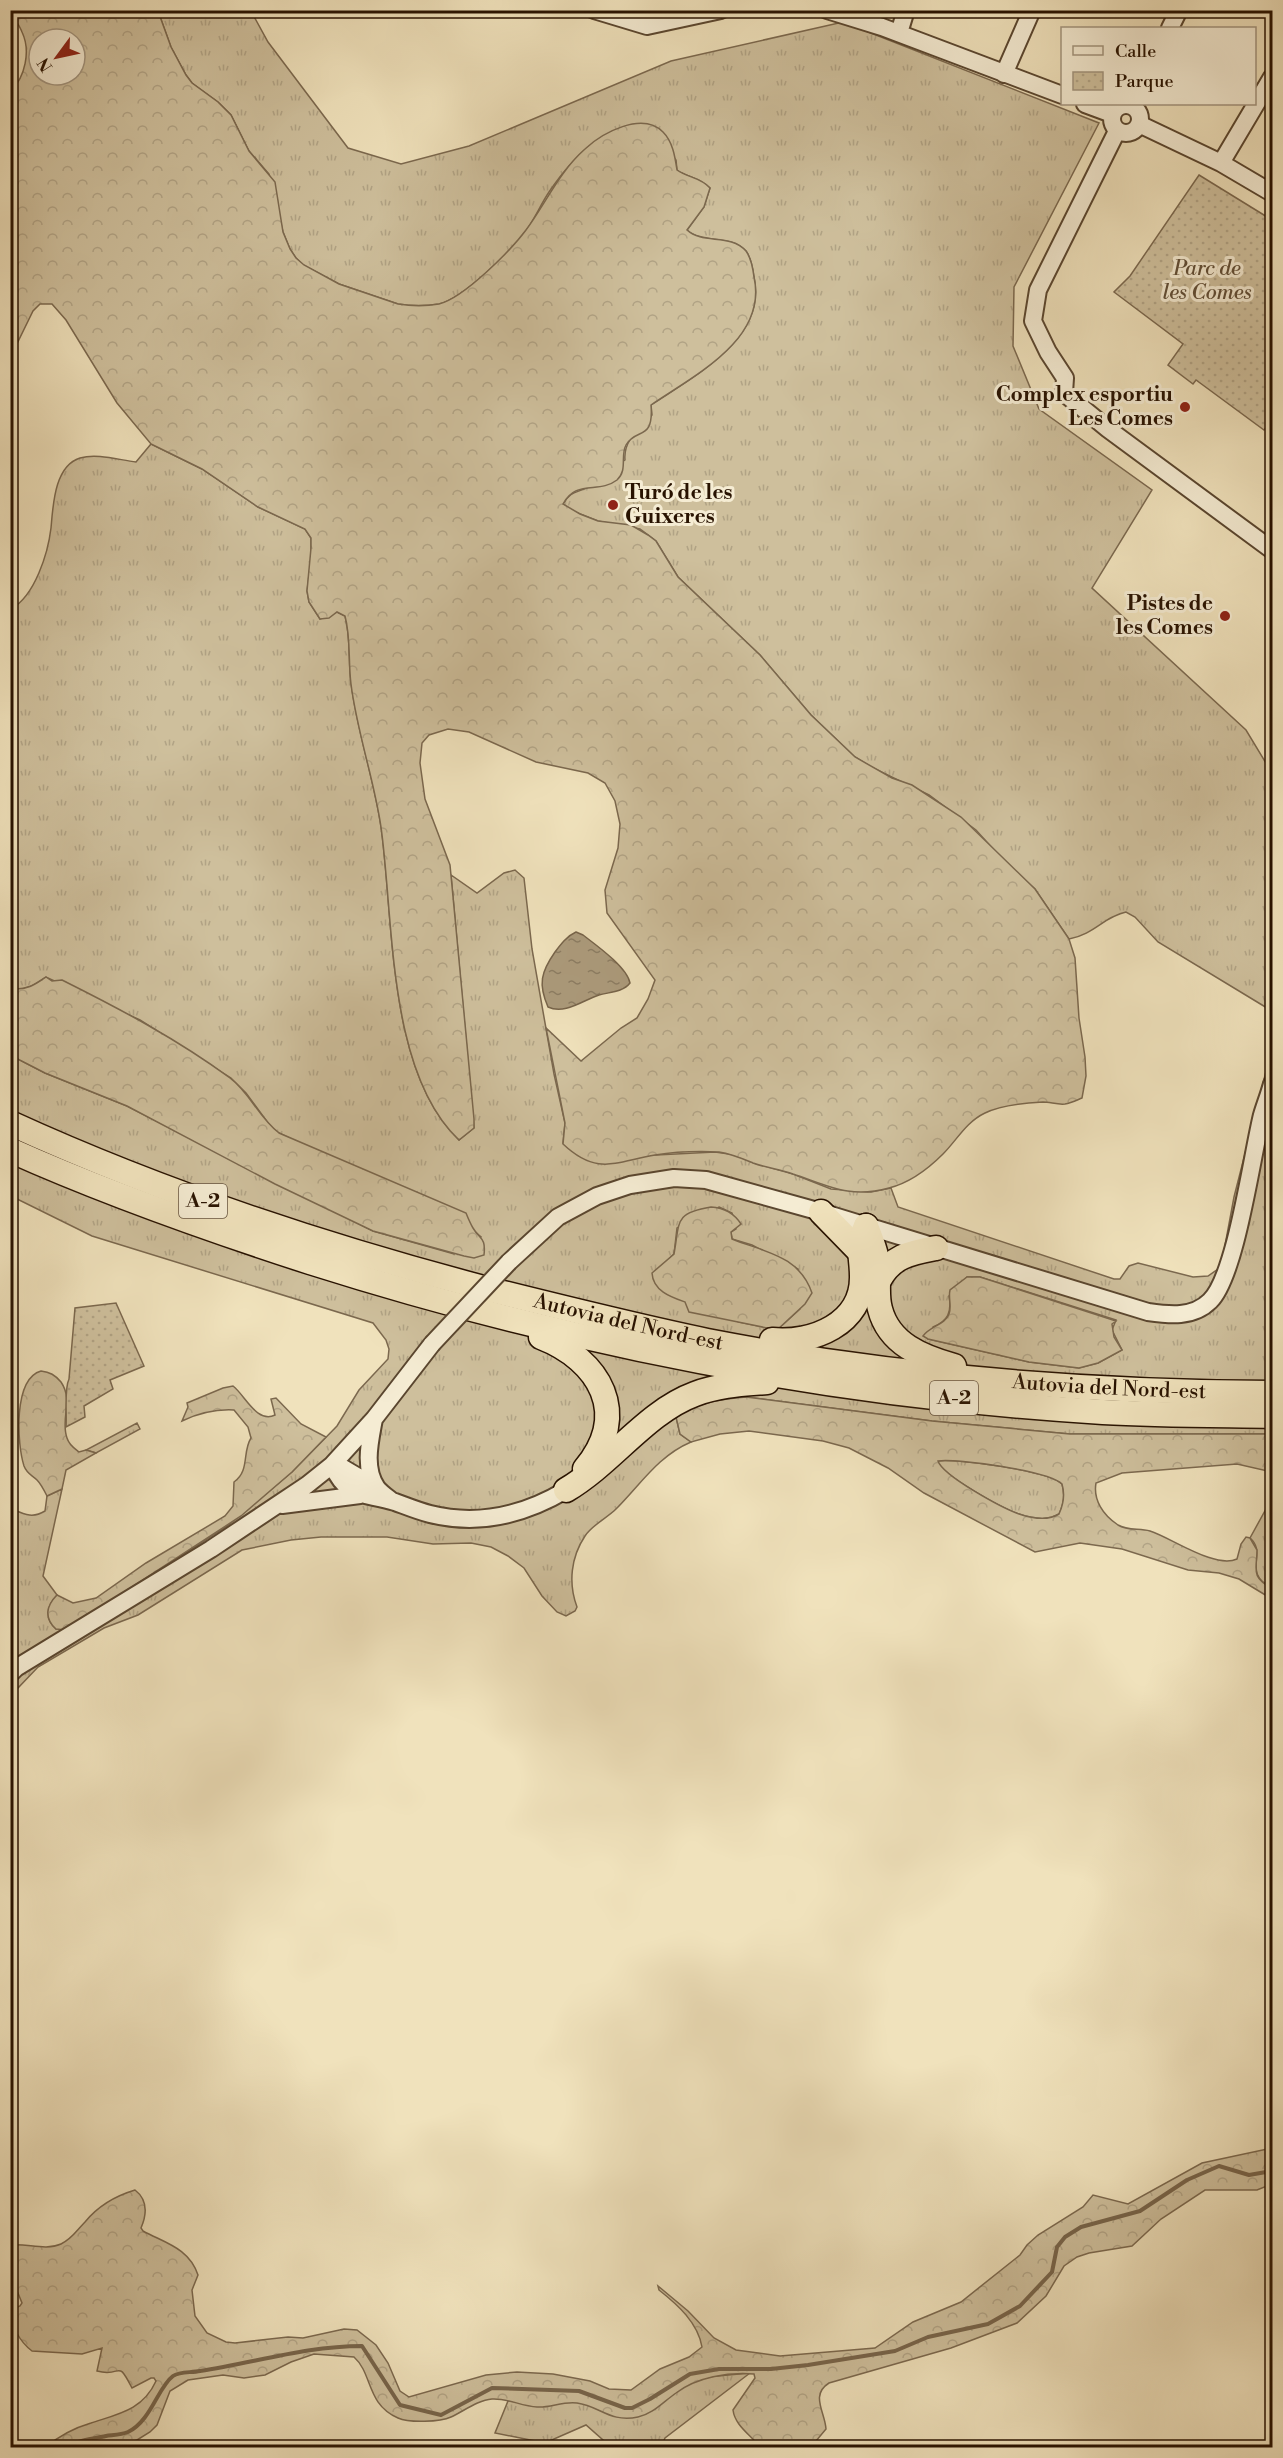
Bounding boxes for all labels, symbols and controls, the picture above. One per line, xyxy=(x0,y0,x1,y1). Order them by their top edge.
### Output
north arrow xyxy=(27,27,87,87)
legend xyxy=(1061,27,1256,105)
text: Calle xyxy=(1115,40,1156,63)
text: N xyxy=(33,54,57,75)
text: Parque xyxy=(1115,70,1174,93)
park label: Parc de les Comes xyxy=(1162,256,1252,306)
place label: Complex esportiu Les Comes xyxy=(996,382,1173,432)
marker: Complex esportiu Les Comes xyxy=(1178,400,1192,414)
place label: Turó de les Guixeres xyxy=(625,480,732,530)
marker: Turó de les Guixeres xyxy=(606,498,620,512)
place label: Pistes de les Comes xyxy=(1116,591,1213,641)
marker: Pistes de les Comes xyxy=(1218,609,1232,623)
road number: A-2 xyxy=(179,1184,227,1218)
street label: Autovia del Nord-est xyxy=(530,1288,726,1357)
street label: Autovia del Nord-est xyxy=(1010,1369,1207,1405)
road number: A-2 xyxy=(930,1381,978,1415)

